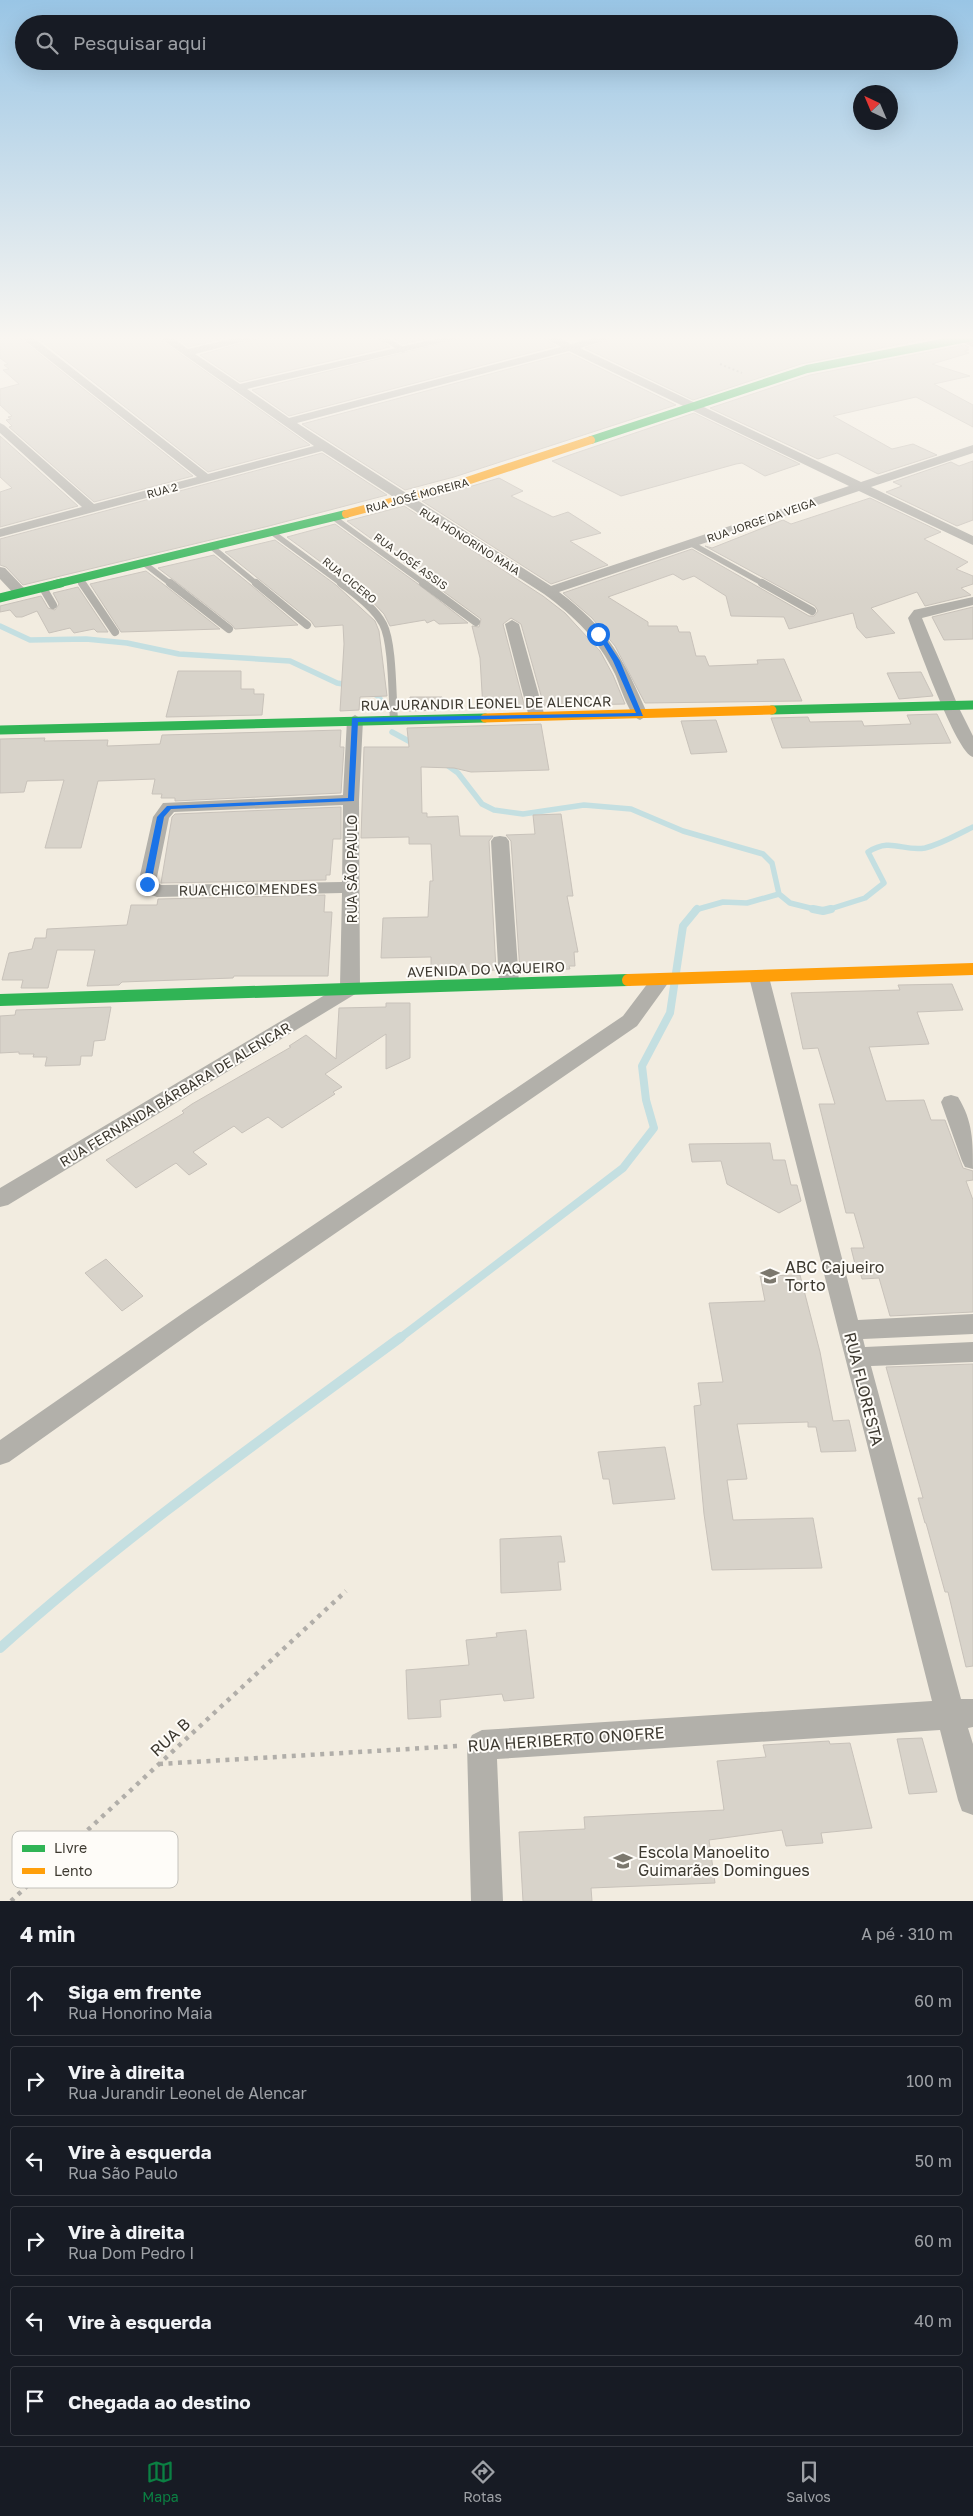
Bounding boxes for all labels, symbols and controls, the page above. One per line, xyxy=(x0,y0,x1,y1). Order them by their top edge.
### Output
search box xyxy=(15,15,958,70)
icon: search xyxy=(33,29,61,57)
text: Pesquisar aqui xyxy=(73,31,207,54)
north arrow xyxy=(853,85,898,130)
street label: RUA JOSÉ MOREIRA xyxy=(364,475,470,515)
street label: RUA 2 xyxy=(145,480,179,500)
street label: RUA JORGE DA VEIGA xyxy=(705,495,818,545)
street label: RUA HONORINO MAIA xyxy=(417,505,523,578)
street label: RUA JOSÉ ASSIS xyxy=(372,530,450,592)
street label: RUA CICERO xyxy=(320,554,380,606)
route start xyxy=(587,623,610,646)
street label: RUA JURANDIR LEONEL DE ALENCAR xyxy=(360,692,612,714)
street label: RUA SÃO PAULO xyxy=(343,815,360,923)
route end xyxy=(136,873,159,896)
street label: RUA CHICO MENDES xyxy=(179,879,317,899)
street label: AVENIDA DO VAQUEIRO xyxy=(407,958,565,980)
street label: RUA FERNANDA BÁRBARA DE ALENCAR xyxy=(56,1018,294,1170)
place label: ABC Cajueiro Torto xyxy=(785,1257,884,1295)
school or university icon: ABC Cajueiro Torto xyxy=(759,1265,781,1287)
street label: RUA FLORESTA xyxy=(840,1330,888,1448)
street label: RUA B xyxy=(146,1714,194,1760)
street label: RUA HERIBERTO ONOFRE xyxy=(467,1722,665,1756)
legend xyxy=(12,1831,178,1888)
text: Livre xyxy=(54,1839,87,1856)
place label: Escola Manoelito Guimarães Domingues xyxy=(638,1842,810,1880)
school or university icon: Escola Manoelito Guimarães Domingues xyxy=(612,1850,634,1872)
text: Lento xyxy=(54,1862,92,1879)
text: 4 min xyxy=(20,1921,75,1947)
text: A pé · 310 m xyxy=(861,1924,953,1944)
text: Siga em frente xyxy=(68,1980,202,2003)
icon: ahead xyxy=(21,1987,49,2015)
text: 60 m xyxy=(914,1991,952,2011)
text: Rua Honorino Maia xyxy=(68,2003,213,2023)
text: Vire à direita xyxy=(68,2060,185,2083)
icon: right xyxy=(21,2067,49,2095)
text: 100 m xyxy=(906,2071,952,2091)
text: Rua Jurandir Leonel de Alencar xyxy=(68,2083,307,2103)
text: Vire à esquerda xyxy=(68,2140,211,2163)
icon: left xyxy=(21,2147,49,2175)
text: 50 m xyxy=(915,2151,952,2171)
text: Rua São Paulo xyxy=(68,2163,178,2183)
text: Vire à direita xyxy=(68,2220,185,2243)
icon: right xyxy=(21,2227,49,2255)
text: 60 m xyxy=(914,2231,952,2251)
text: Rua Dom Pedro I xyxy=(68,2243,194,2263)
icon: left xyxy=(21,2307,49,2335)
text: Vire à esquerda xyxy=(68,2310,211,2333)
text: 40 m xyxy=(914,2311,952,2331)
icon: arrive xyxy=(21,2387,49,2415)
text: Chegada ao destino xyxy=(68,2390,251,2413)
tab: Mapa xyxy=(142,2458,179,2505)
tab: Rotas xyxy=(463,2458,502,2505)
tab: Salvos xyxy=(786,2458,831,2505)

